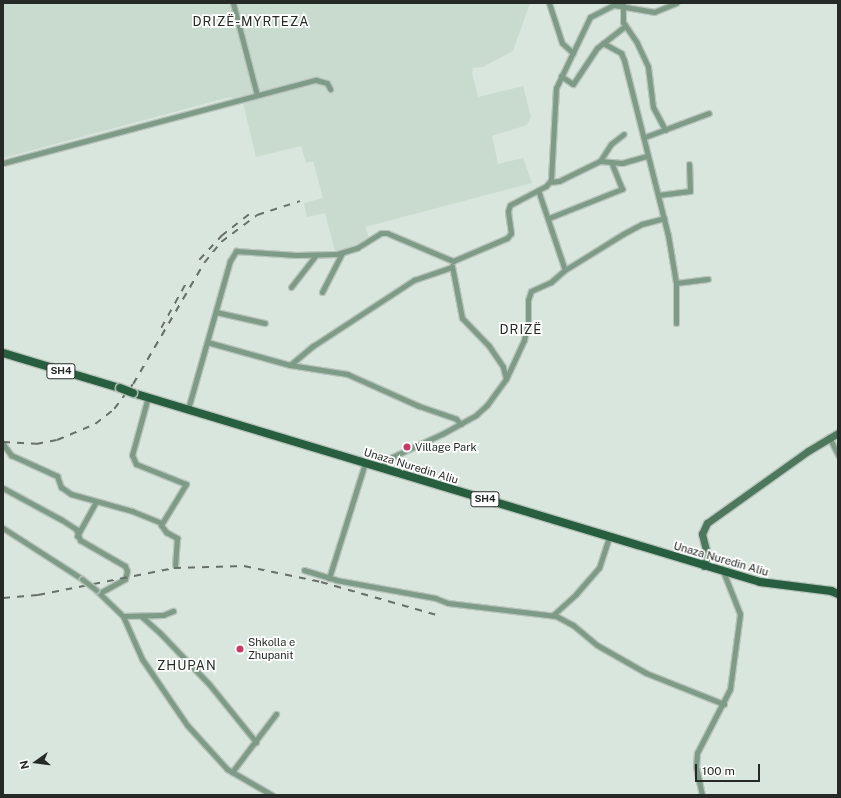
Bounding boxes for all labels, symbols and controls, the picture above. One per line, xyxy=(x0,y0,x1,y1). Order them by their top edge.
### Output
district label: DRIZË-MYRTEZA xyxy=(193,14,309,30)
district label: DRIZË xyxy=(500,322,542,338)
road number: SH4 xyxy=(46,363,76,379)
place label: Village Park xyxy=(415,440,477,454)
marker: Village Park xyxy=(402,442,412,452)
street label: Unaza Nuredin Aliu xyxy=(362,445,460,487)
road number: SH4 xyxy=(470,491,500,507)
street label: Unaza Nuredin Aliu xyxy=(672,539,770,579)
place label: Shkolla e Zhupanit xyxy=(248,636,295,662)
marker: Shkolla e Zhupanit xyxy=(235,644,245,654)
district label: ZHUPAN xyxy=(157,658,217,674)
north arrow xyxy=(16,742,56,782)
scale bar xyxy=(697,756,762,782)
text: N xyxy=(17,759,31,771)
text: 100 m xyxy=(702,764,735,778)

